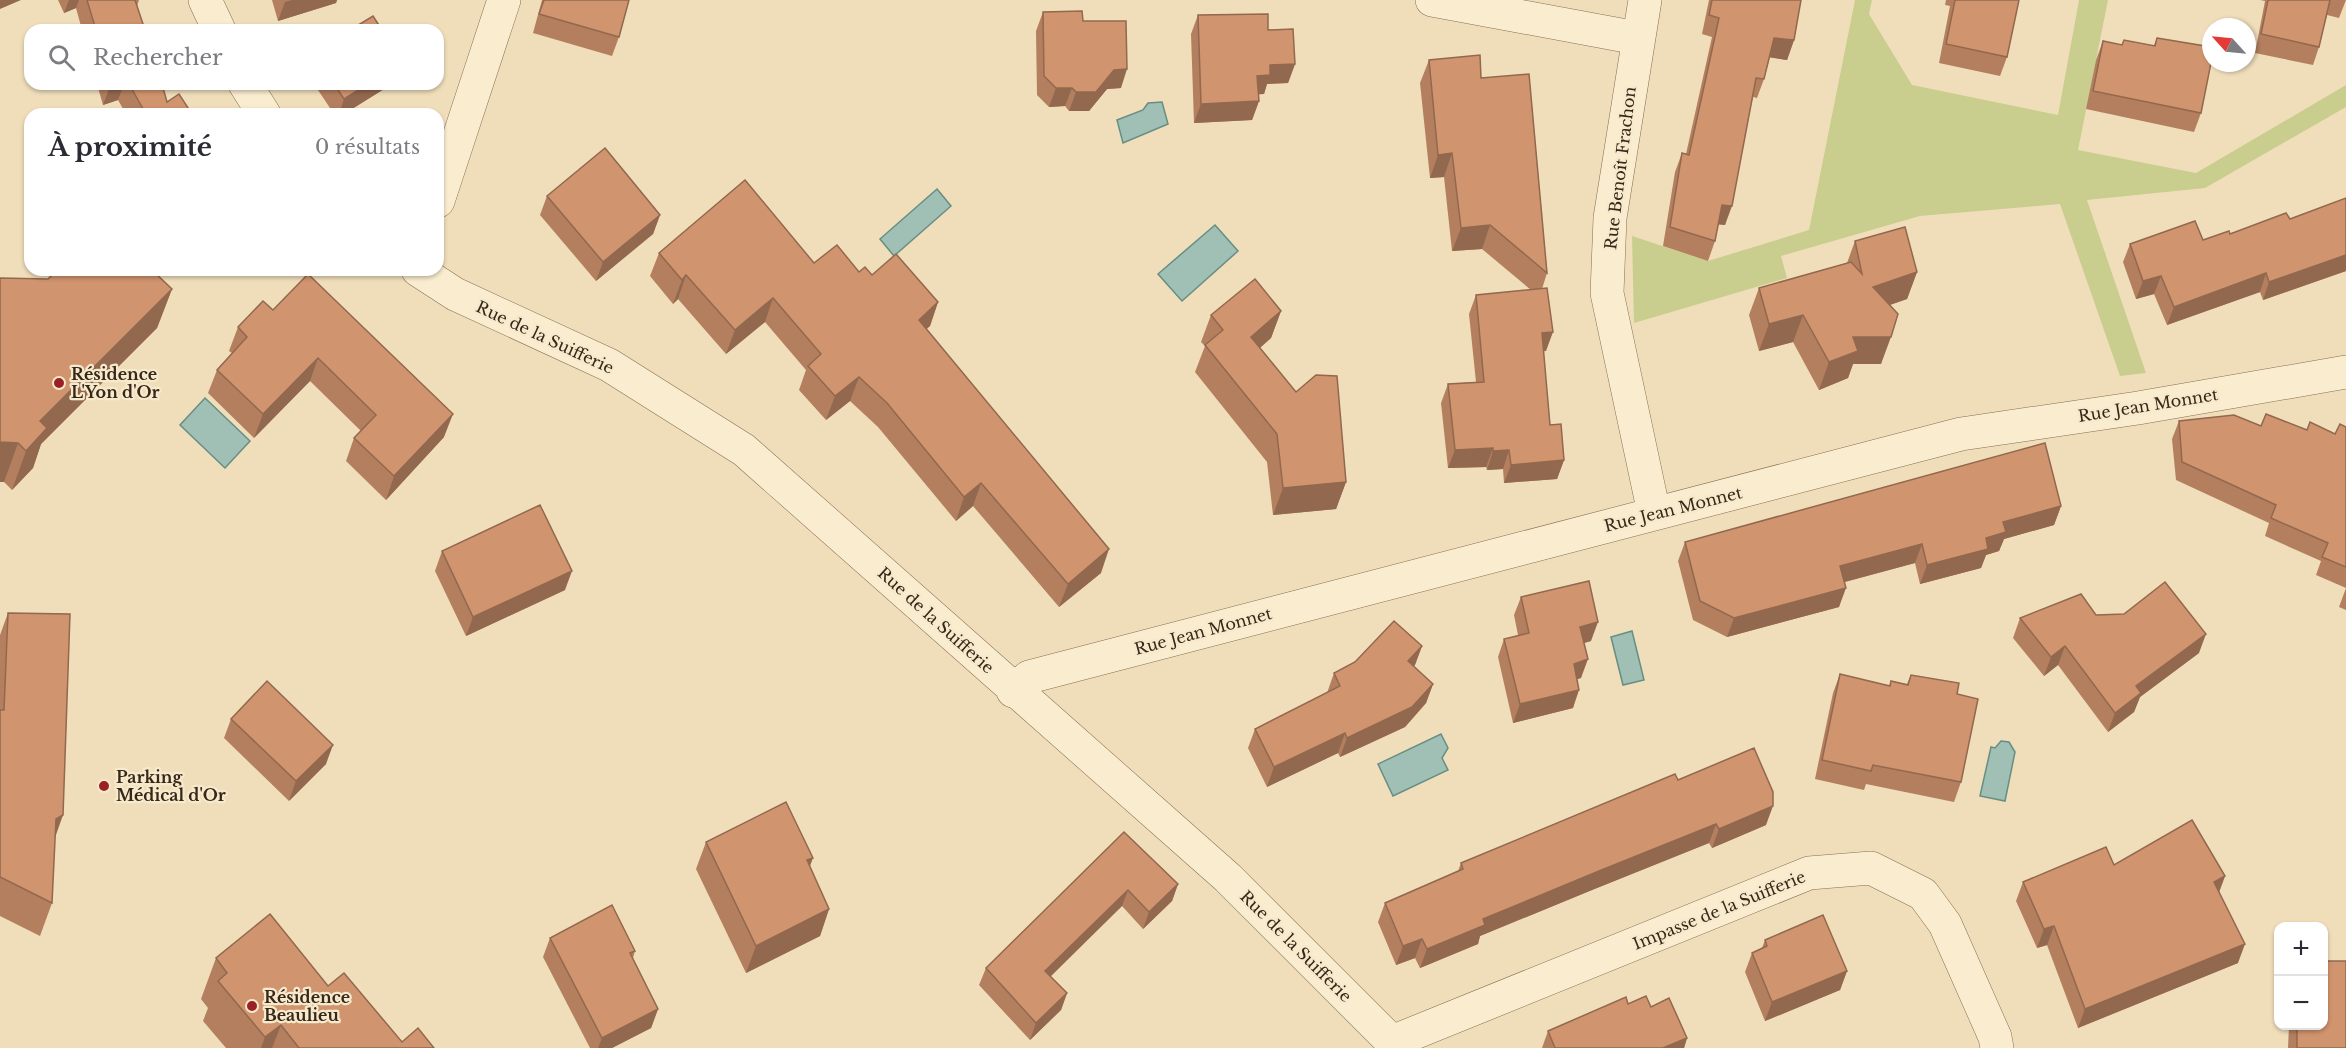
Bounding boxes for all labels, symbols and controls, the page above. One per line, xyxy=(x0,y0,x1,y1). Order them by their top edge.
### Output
north arrow xyxy=(2202,18,2256,72)
search box xyxy=(24,24,444,90)
icon: search xyxy=(45,41,78,74)
text: Rechercher xyxy=(93,44,223,71)
street label: Rue Benoît Frachon xyxy=(1600,85,1640,251)
text: À proximité xyxy=(48,131,212,163)
text: 0 résultats xyxy=(315,135,420,159)
street label: Rue de la Suifferie xyxy=(473,296,617,378)
place label: Résidence L'Yon d'Or xyxy=(71,364,159,402)
marker: Résidence L'Yon d'Or xyxy=(52,376,66,390)
street label: Rue Jean Monnet xyxy=(2077,384,2219,426)
street label: Rue Jean Monnet xyxy=(1602,482,1744,536)
street label: Rue de la Suifferie xyxy=(874,563,998,677)
street label: Rue Jean Monnet xyxy=(1132,603,1274,659)
place label: Parking Médical d'Or xyxy=(116,767,226,805)
marker: Parking Médical d'Or xyxy=(97,779,111,793)
street label: Impasse de la Suifferie xyxy=(1630,866,1808,954)
street label: Rue de la Suifferie xyxy=(1236,886,1356,1006)
map controls xyxy=(2274,922,2328,1030)
button: + xyxy=(2274,922,2328,976)
button: − xyxy=(2274,976,2328,1030)
place label: Résidence Beaulieu xyxy=(264,987,350,1025)
marker: Résidence Beaulieu xyxy=(245,999,259,1013)

